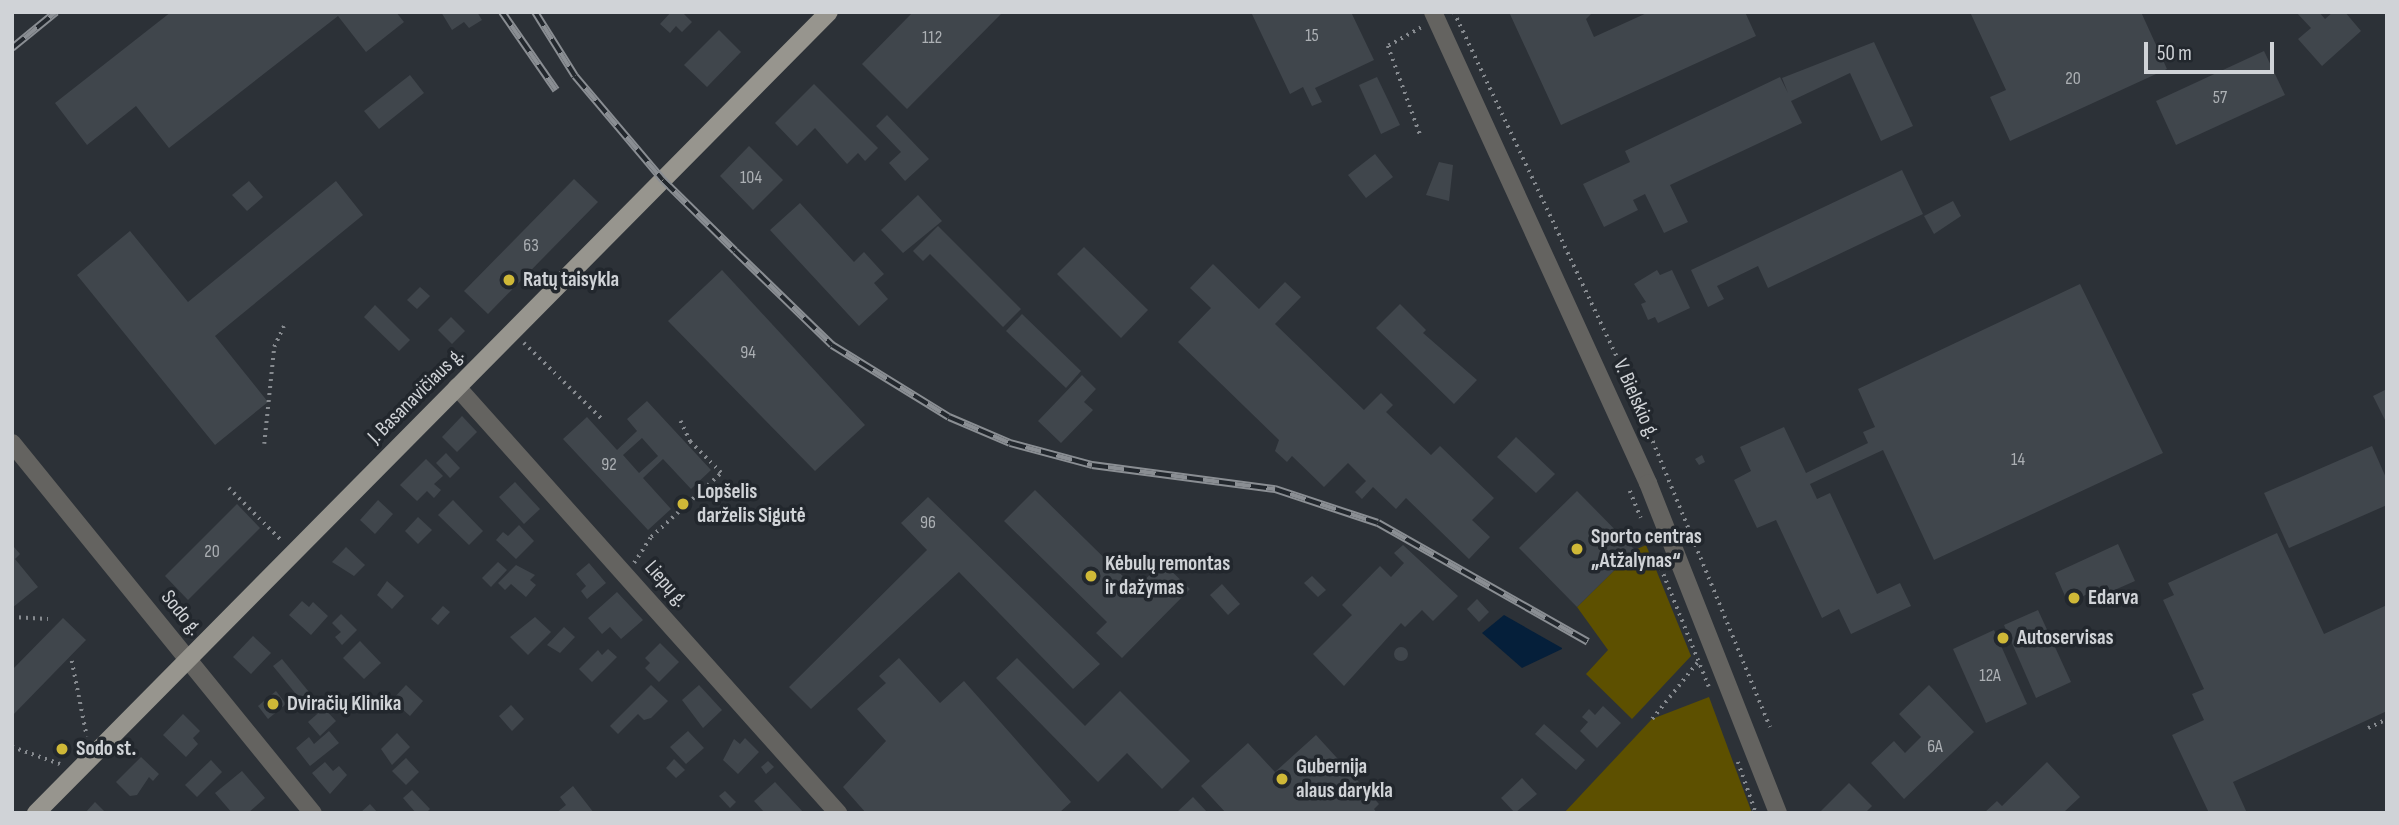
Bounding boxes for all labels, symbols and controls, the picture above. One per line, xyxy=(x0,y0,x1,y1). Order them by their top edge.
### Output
house number: 15 xyxy=(1305,25,1319,47)
house number: 112 xyxy=(922,27,942,49)
scale bar xyxy=(2147,28,2276,72)
text: 50 m xyxy=(2157,41,2192,66)
house number: 20 xyxy=(2065,68,2081,90)
house number: 57 xyxy=(2213,87,2227,109)
house number: 104 xyxy=(740,167,762,189)
house number: 63 xyxy=(523,235,539,257)
place label: Ratų taisykla xyxy=(523,267,619,293)
marker: Ratų taisykla xyxy=(501,272,517,288)
house number: 94 xyxy=(740,342,756,364)
street label: J. Basanavičiaus g. xyxy=(363,343,469,449)
street label: V. Bielskio g. xyxy=(1607,355,1665,443)
house number: 14 xyxy=(2011,449,2025,471)
house number: 92 xyxy=(601,454,617,476)
place label: Lopšelis darželis Sigutė xyxy=(697,479,806,529)
marker: Lopšelis darželis Sigutė xyxy=(675,496,691,512)
house number: 96 xyxy=(920,512,936,534)
place label: Sporto centras „Atžalynas“ xyxy=(1591,524,1702,574)
house number: 20 xyxy=(204,541,220,563)
marker: Sporto centras „Atžalynas“ xyxy=(1569,541,1585,557)
place label: Kėbulų remontas ir dažymas xyxy=(1105,551,1230,601)
street label: Liepų g. xyxy=(639,556,693,612)
marker: Kėbulų remontas ir dažymas xyxy=(1083,568,1099,584)
street label: Sodo g. xyxy=(155,585,207,641)
place label: Edarva xyxy=(2088,585,2139,611)
marker: Edarva xyxy=(2066,590,2082,606)
place label: Autoservisas xyxy=(2017,625,2114,651)
marker: Autoservisas xyxy=(1995,630,2011,646)
house number: 12A xyxy=(1979,665,2001,687)
place label: Dviračių Klinika xyxy=(287,691,401,717)
marker: Dviračių Klinika xyxy=(265,696,281,712)
place label: Sodo st. xyxy=(76,736,136,762)
house number: 6A xyxy=(1927,736,1943,758)
marker: Sodo st. xyxy=(54,741,70,757)
place label: Gubernija alaus darykla xyxy=(1296,754,1393,804)
marker: Gubernija alaus darykla xyxy=(1274,771,1290,787)

